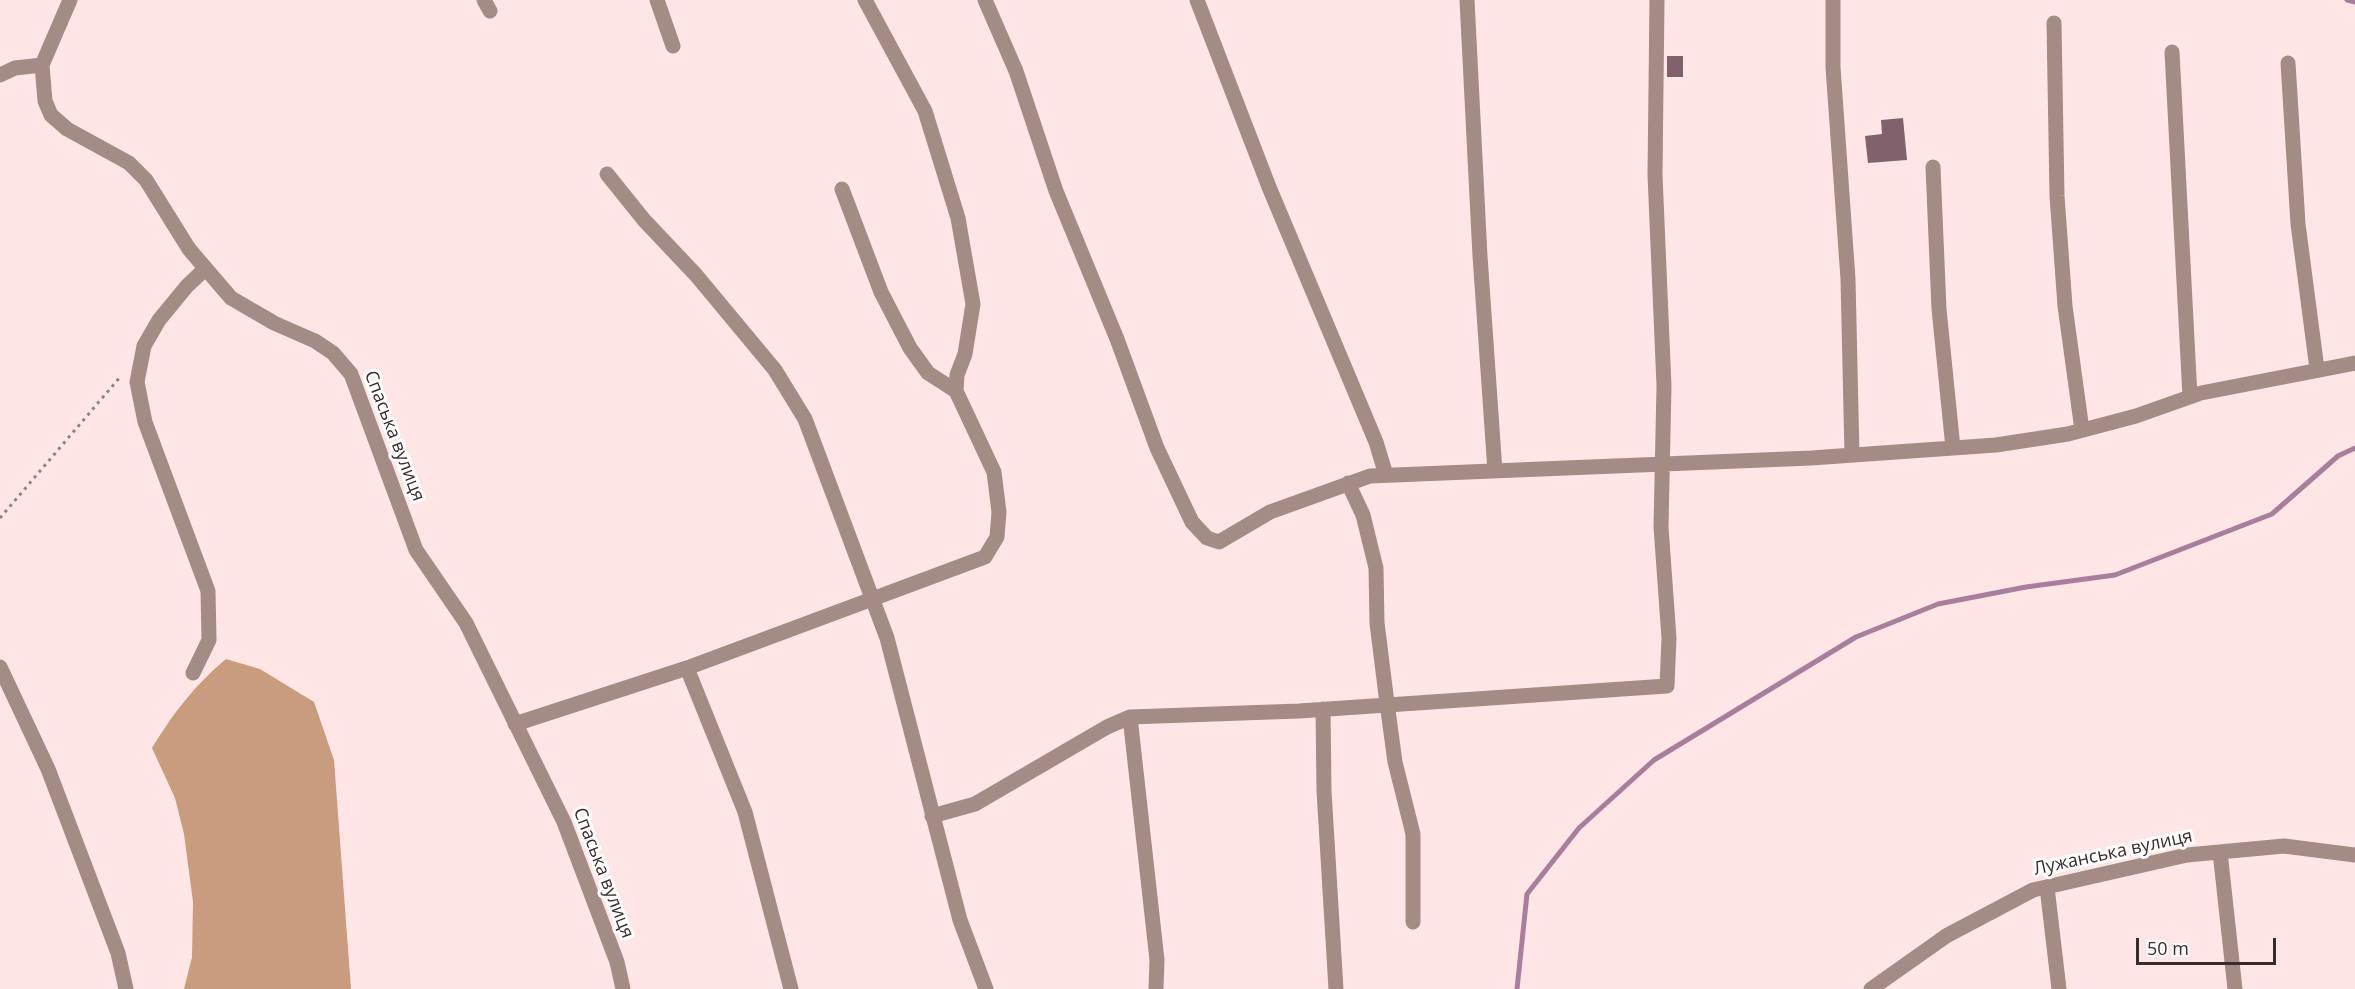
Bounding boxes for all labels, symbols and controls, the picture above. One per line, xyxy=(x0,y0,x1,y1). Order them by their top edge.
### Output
street label: Спаська вулиця xyxy=(359,368,429,504)
street label: Спаська вулиця xyxy=(568,805,638,941)
street label: Лужанська вулиця xyxy=(2032,826,2194,880)
scale bar xyxy=(2139,926,2278,964)
text: 50 m xyxy=(2147,936,2189,960)

